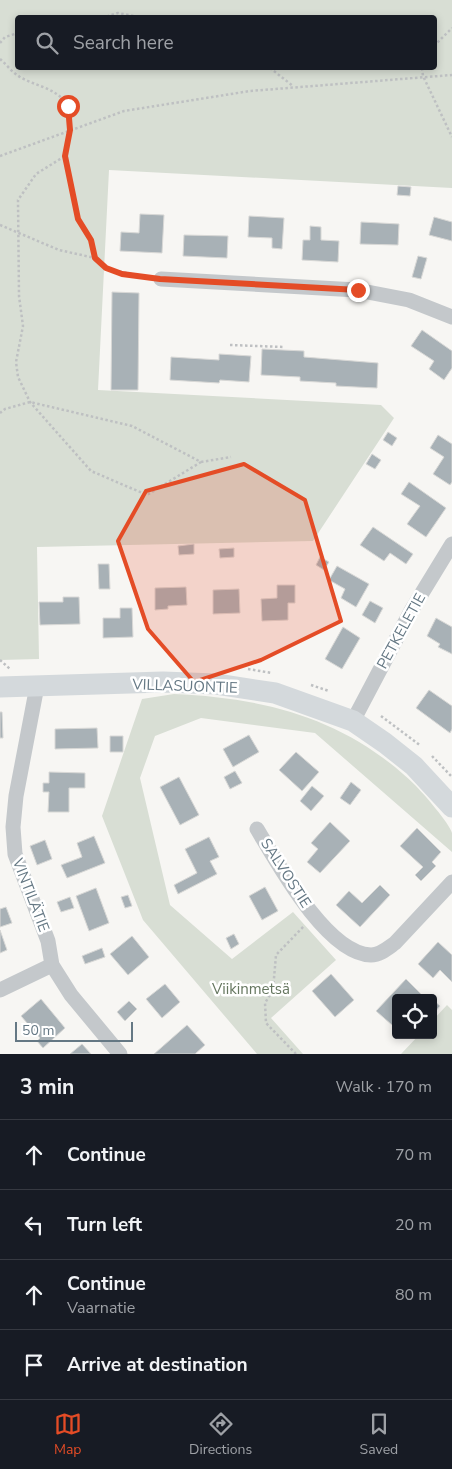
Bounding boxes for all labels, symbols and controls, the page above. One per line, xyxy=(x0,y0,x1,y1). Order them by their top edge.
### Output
search box xyxy=(15,15,437,70)
icon: search xyxy=(33,29,61,57)
text: Search here xyxy=(73,30,174,56)
route start xyxy=(57,95,80,118)
route end xyxy=(347,279,370,302)
street label: PETKELETIE xyxy=(372,590,430,672)
street label: VILLASUONTIE xyxy=(131,674,238,698)
street label: SALVOSTIE xyxy=(256,834,316,912)
street label: VINTILÄTIE xyxy=(7,854,54,935)
park label: Viikinmetsä xyxy=(211,979,290,999)
map controls xyxy=(392,994,437,1039)
button: locate xyxy=(392,994,437,1039)
scale bar xyxy=(15,1019,132,1042)
text: 50 m xyxy=(22,1021,54,1040)
text: 3 min xyxy=(20,1073,74,1101)
text: Walk · 170 m xyxy=(336,1076,432,1098)
icon: ahead xyxy=(20,1141,48,1169)
text: Continue xyxy=(67,1142,146,1168)
text: 70 m xyxy=(395,1144,432,1166)
icon: left xyxy=(20,1211,48,1239)
text: Turn left xyxy=(67,1212,142,1238)
text: 20 m xyxy=(395,1214,432,1236)
text: Continue xyxy=(67,1271,146,1297)
icon: ahead xyxy=(20,1281,48,1309)
text: 80 m xyxy=(395,1284,432,1306)
text: Vaarnatie xyxy=(67,1297,135,1319)
icon: arrive xyxy=(20,1351,48,1379)
text: Arrive at destination xyxy=(67,1352,248,1378)
tab: Map xyxy=(54,1410,82,1459)
tab: Directions xyxy=(189,1410,252,1459)
tab: Saved xyxy=(360,1410,398,1459)

